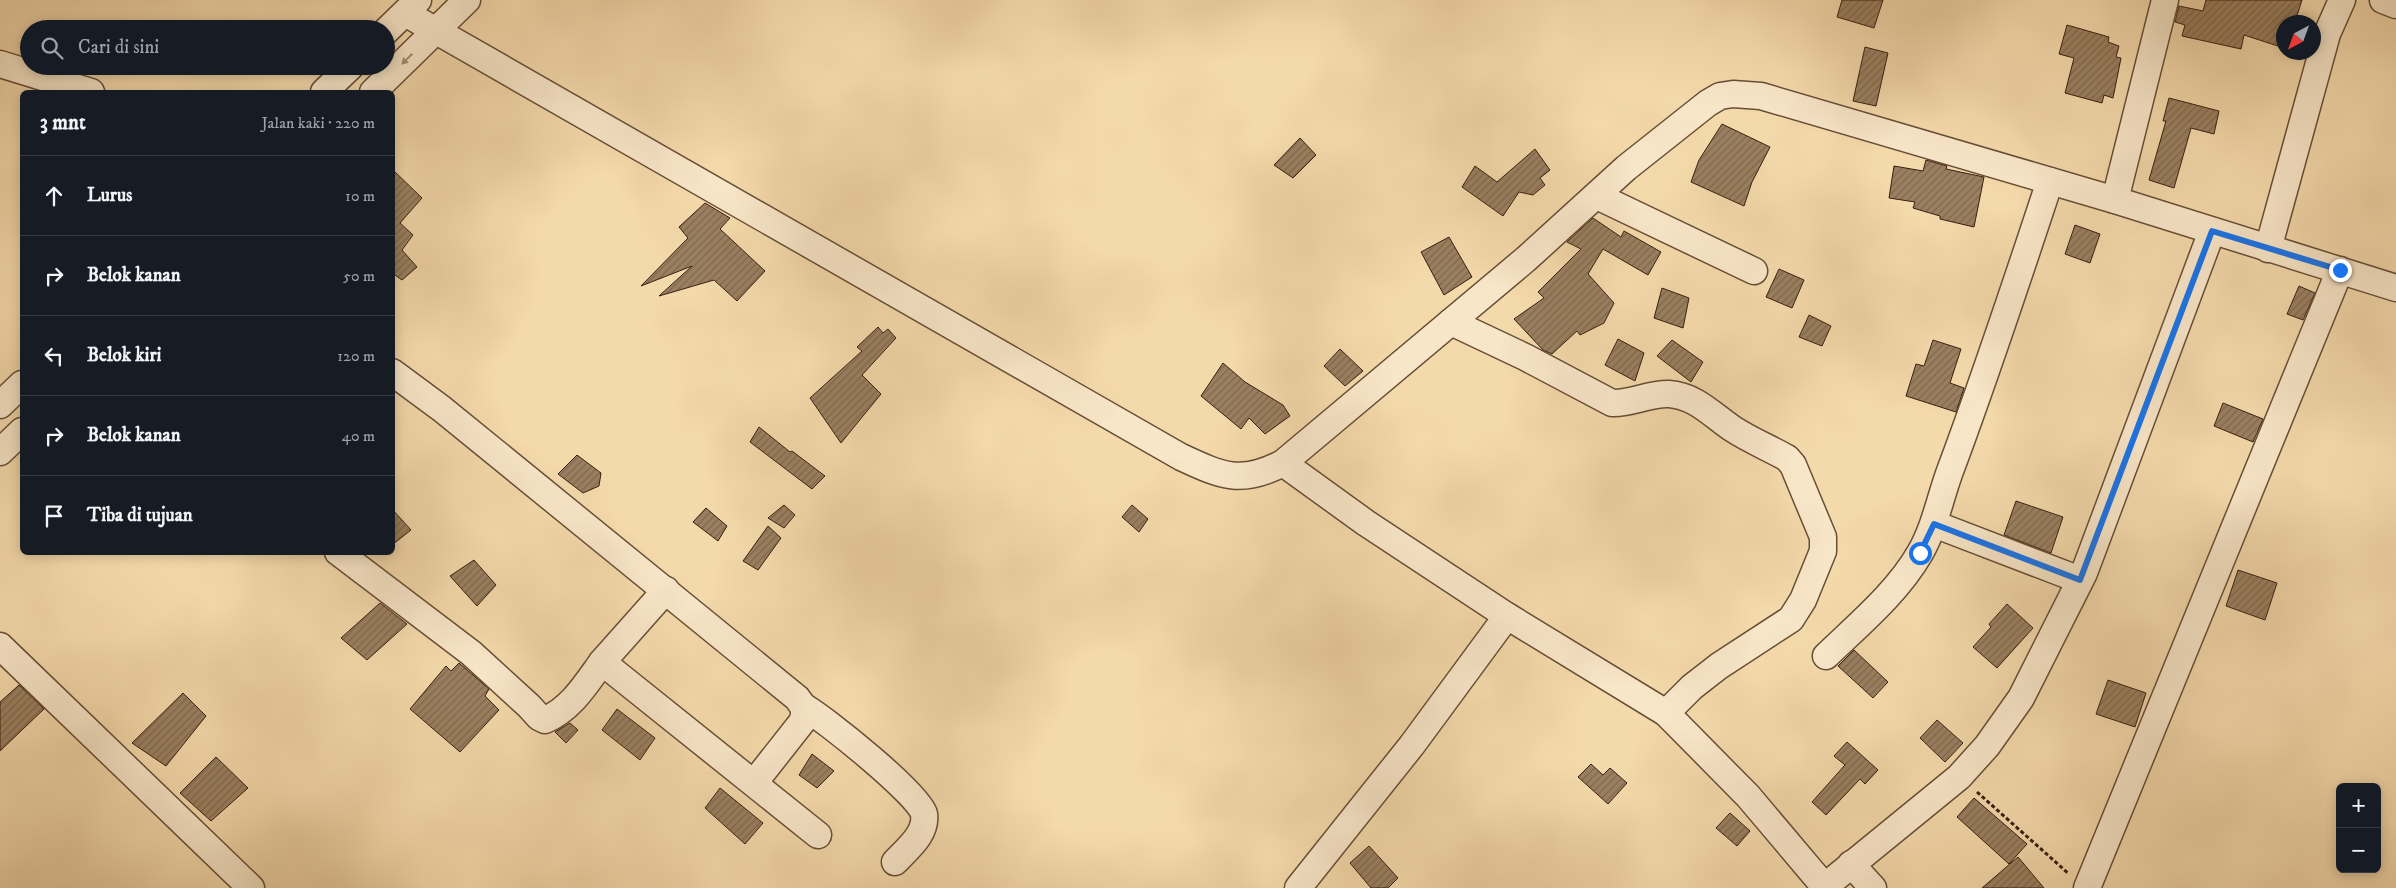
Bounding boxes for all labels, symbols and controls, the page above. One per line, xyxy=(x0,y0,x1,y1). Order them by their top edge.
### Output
north arrow xyxy=(2276,15,2321,60)
search box xyxy=(20,20,395,75)
icon: search xyxy=(38,34,66,62)
text: Cari di sini xyxy=(78,36,159,59)
one-way arrow xyxy=(401,52,413,64)
text: 3 mnt xyxy=(40,110,86,136)
text: Jalan kaki · 220 m xyxy=(261,113,375,133)
icon: ahead xyxy=(40,182,68,210)
text: Lurus xyxy=(87,184,132,207)
text: 10 m xyxy=(345,186,375,206)
route end xyxy=(2329,259,2352,282)
icon: right xyxy=(40,262,68,290)
text: Belok kanan xyxy=(87,264,181,287)
text: 50 m xyxy=(343,266,375,286)
icon: left xyxy=(40,342,68,370)
text: Belok kiri xyxy=(87,344,161,367)
text: 120 m xyxy=(337,346,375,366)
icon: right xyxy=(40,422,68,450)
text: Belok kanan xyxy=(87,424,181,447)
text: 40 m xyxy=(342,426,375,446)
icon: arrive xyxy=(40,502,68,530)
text: Tiba di tujuan xyxy=(87,504,193,527)
route start xyxy=(1909,542,1932,565)
map controls xyxy=(2336,783,2381,873)
button: + xyxy=(2336,783,2381,828)
button: − xyxy=(2336,828,2381,873)

